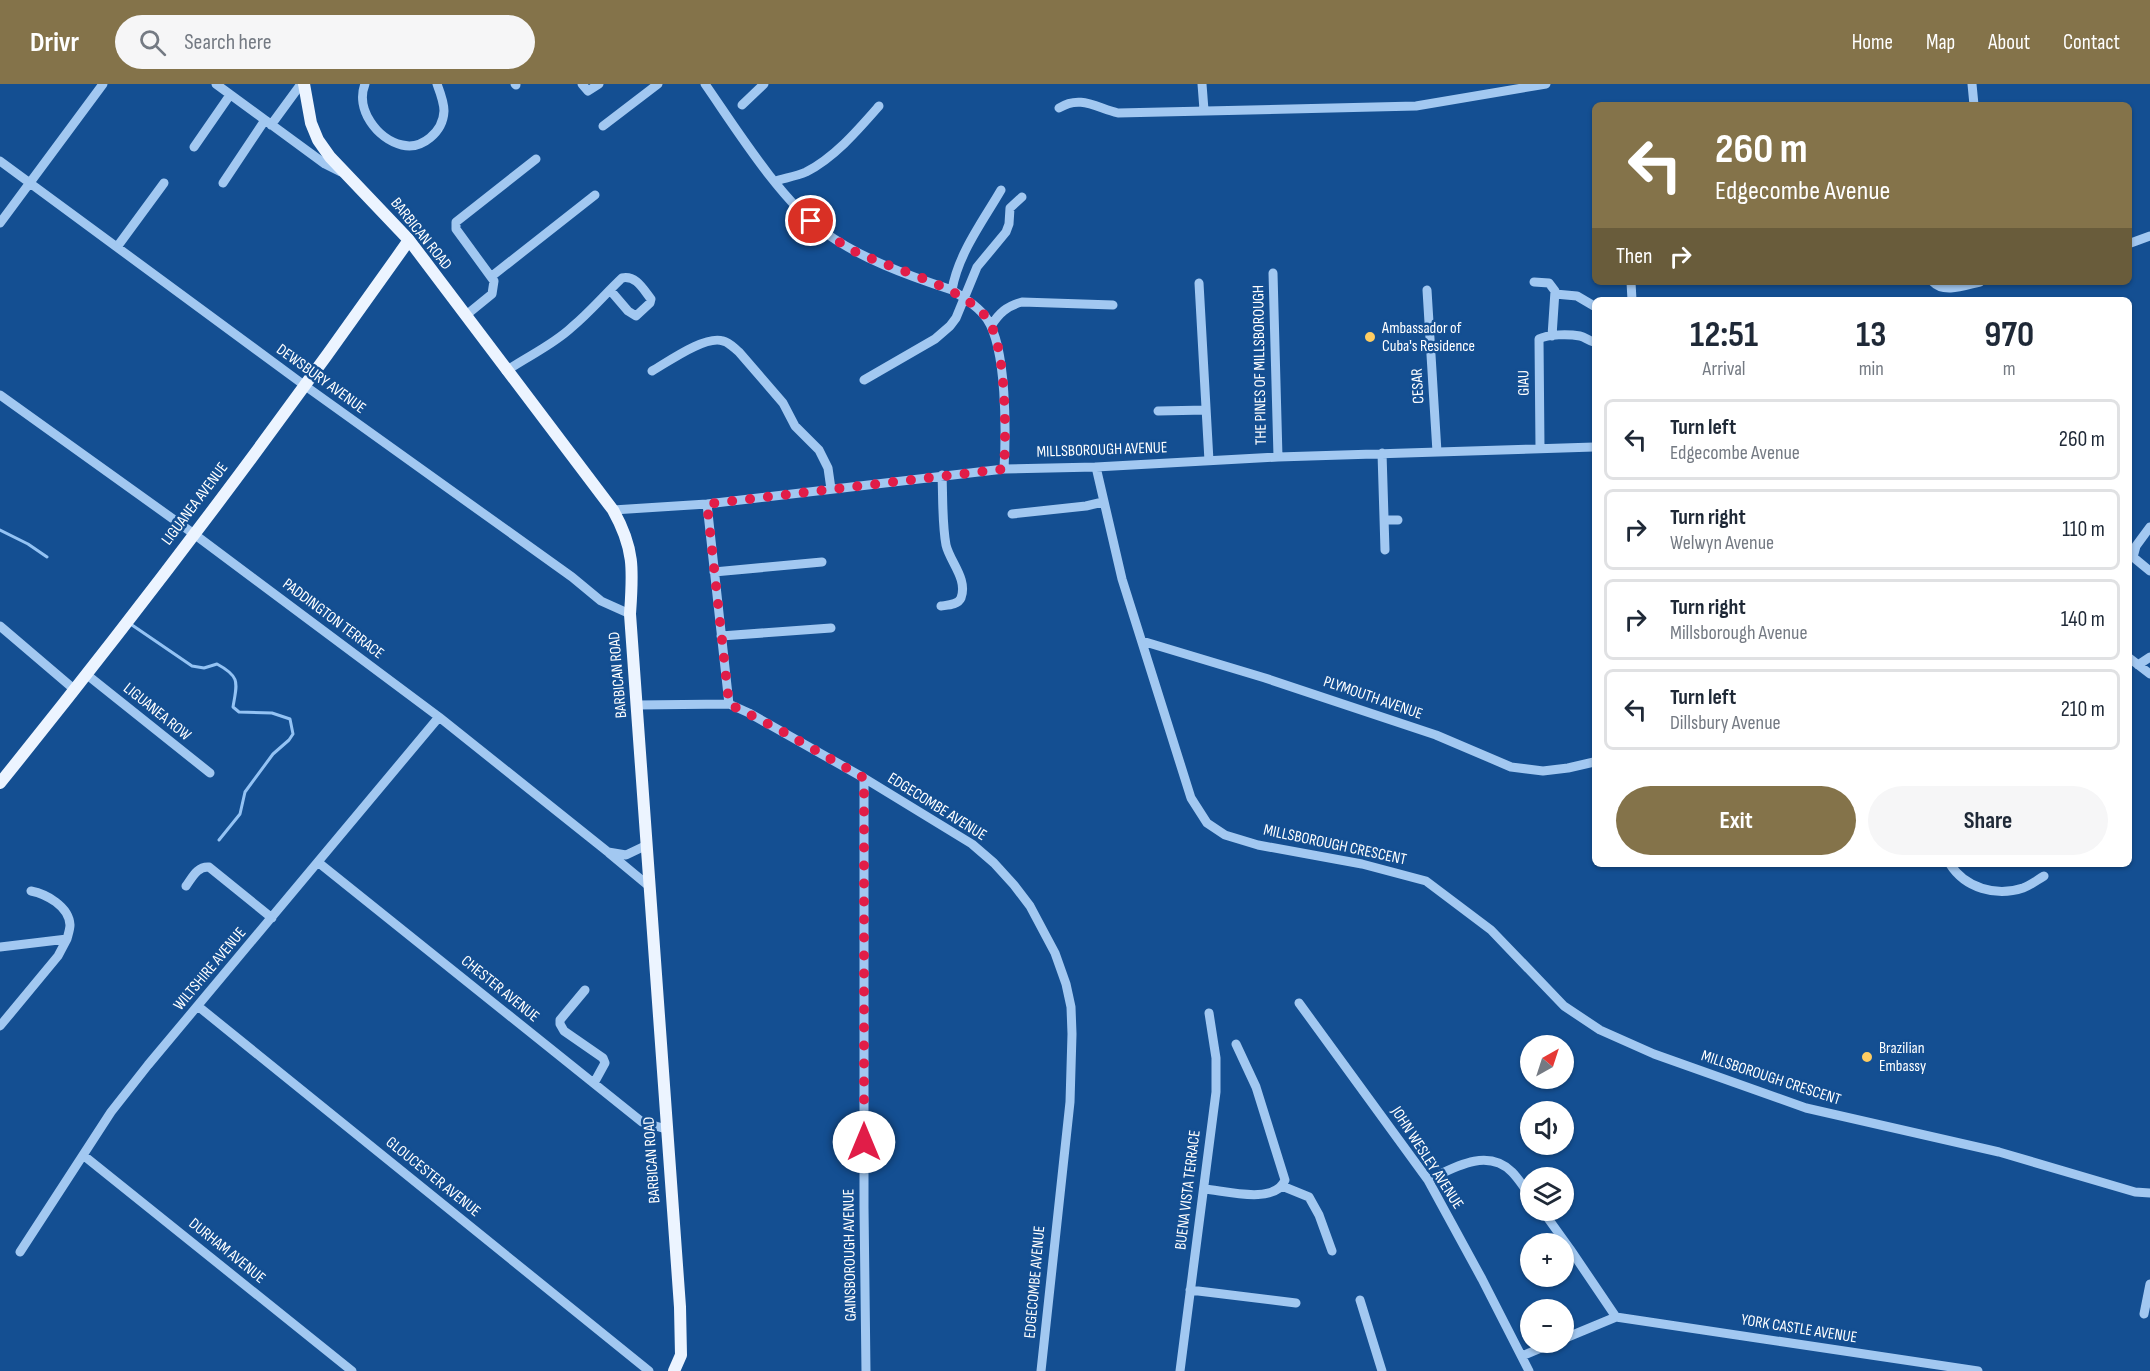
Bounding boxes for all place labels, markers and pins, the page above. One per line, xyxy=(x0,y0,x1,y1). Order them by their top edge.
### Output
pin xyxy=(785,195,836,246)
place label: Ambassador of Cuba's Residence xyxy=(1381,319,1475,356)
marker: Ambassador of Cuba's Residence xyxy=(1363,330,1377,344)
place label: Brazilian Embassy xyxy=(1879,1039,1926,1076)
marker: Brazilian Embassy xyxy=(1860,1050,1874,1064)

